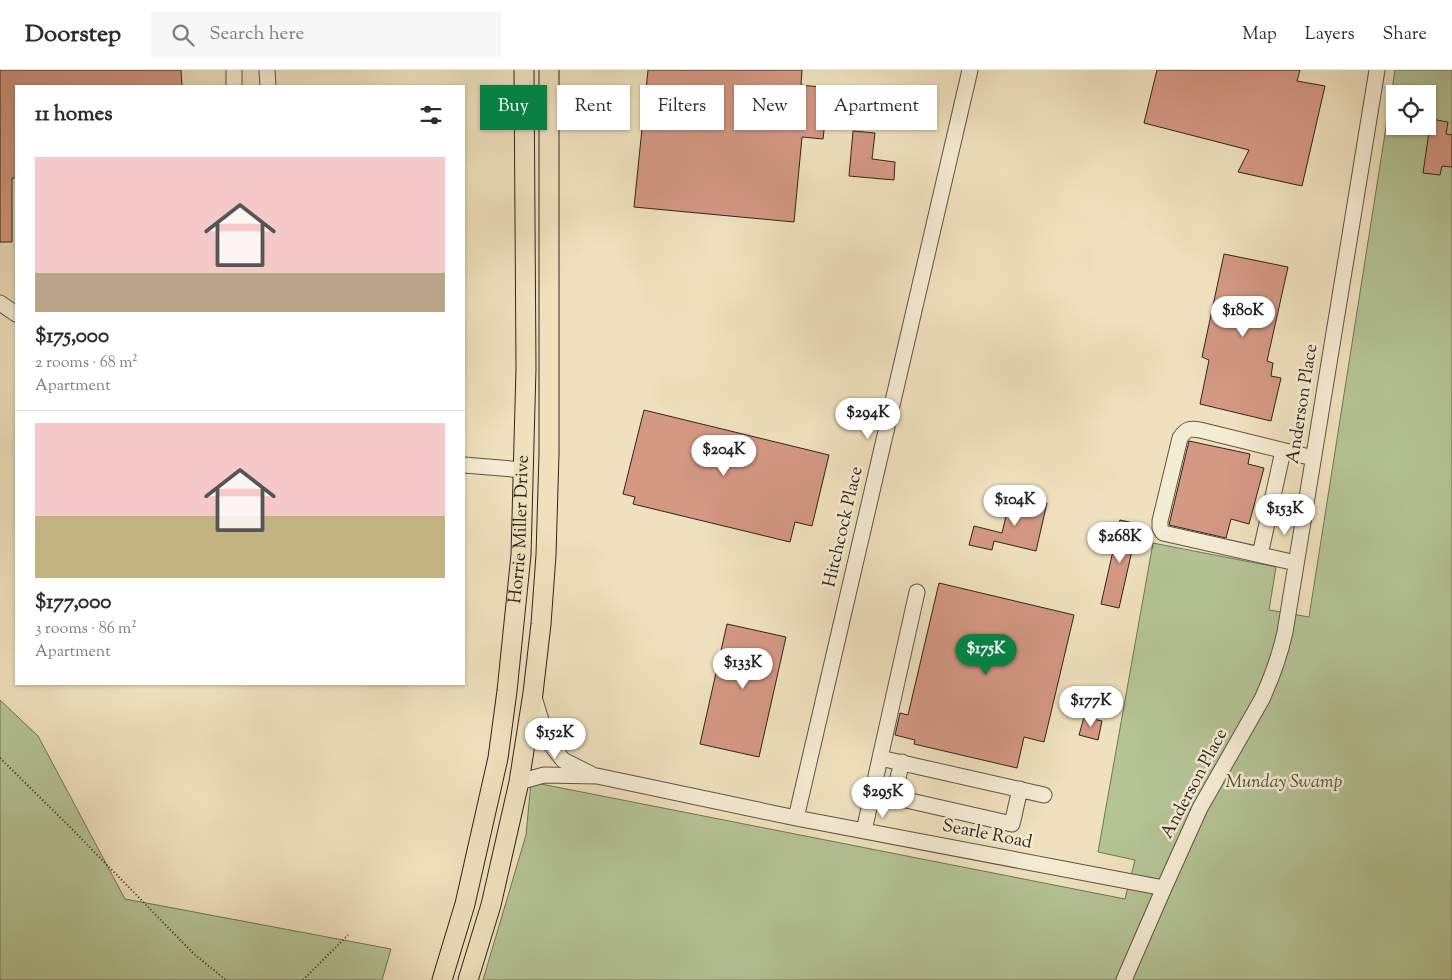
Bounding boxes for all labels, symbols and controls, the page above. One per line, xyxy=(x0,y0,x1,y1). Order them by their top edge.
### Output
search box xyxy=(151,12,501,57)
text: Doorstep xyxy=(25,18,121,52)
icon: search xyxy=(169,21,197,49)
text: Search here xyxy=(209,21,304,48)
text: Map xyxy=(1242,22,1277,48)
text: Layers xyxy=(1305,22,1355,48)
text: Share xyxy=(1383,22,1427,48)
chip: Buy xyxy=(480,85,547,130)
chip: Rent xyxy=(557,85,630,130)
chip: Filters xyxy=(640,85,724,130)
chip: New xyxy=(734,85,806,130)
chip: Apartment xyxy=(816,85,937,130)
map controls xyxy=(1386,85,1436,135)
button: locate xyxy=(1386,85,1436,135)
text: 11 homes xyxy=(35,100,113,130)
icon: filters xyxy=(417,101,445,129)
icon: home xyxy=(195,190,285,280)
pin: $180K xyxy=(1208,296,1278,338)
text: $180K xyxy=(1222,300,1264,323)
text: $175,000 xyxy=(35,322,109,352)
street label: Anderson Place xyxy=(1281,342,1325,466)
text: 2 rooms · 68 m² xyxy=(35,352,138,375)
text: Apartment xyxy=(35,375,111,398)
pin: $294K xyxy=(833,398,903,440)
text: $294K xyxy=(846,402,890,425)
pin: $204K xyxy=(689,434,759,477)
text: $204K xyxy=(702,439,746,462)
icon: home xyxy=(195,455,285,545)
street label: Horrie Miller Drive xyxy=(503,455,537,605)
street label: Hitchcock Place xyxy=(817,464,871,590)
pin: $104K xyxy=(980,484,1050,527)
text: $104K xyxy=(994,489,1036,512)
pin: $153K xyxy=(1250,494,1320,536)
text: $153K xyxy=(1266,498,1304,521)
pin: $268K xyxy=(1085,522,1155,564)
text: $268K xyxy=(1098,526,1142,549)
text: $177,000 xyxy=(35,588,111,618)
text: 3 rooms · 86 m² xyxy=(35,618,137,641)
pin: $175K xyxy=(951,634,1021,676)
text: $175K xyxy=(966,638,1006,661)
text: Apartment xyxy=(35,641,111,664)
pin: $133K xyxy=(708,648,778,690)
text: $133K xyxy=(724,652,762,675)
pin: $177K xyxy=(1056,686,1126,728)
text: $177K xyxy=(1070,690,1112,713)
pin: $152K xyxy=(520,718,590,760)
text: $152K xyxy=(536,722,574,745)
street label: Anderson Place xyxy=(1155,724,1235,844)
park label: Munday Swamp xyxy=(1226,770,1343,796)
pin: $295K xyxy=(848,776,918,819)
text: $295K xyxy=(862,781,904,804)
street label: Searle Road xyxy=(940,814,1034,856)

